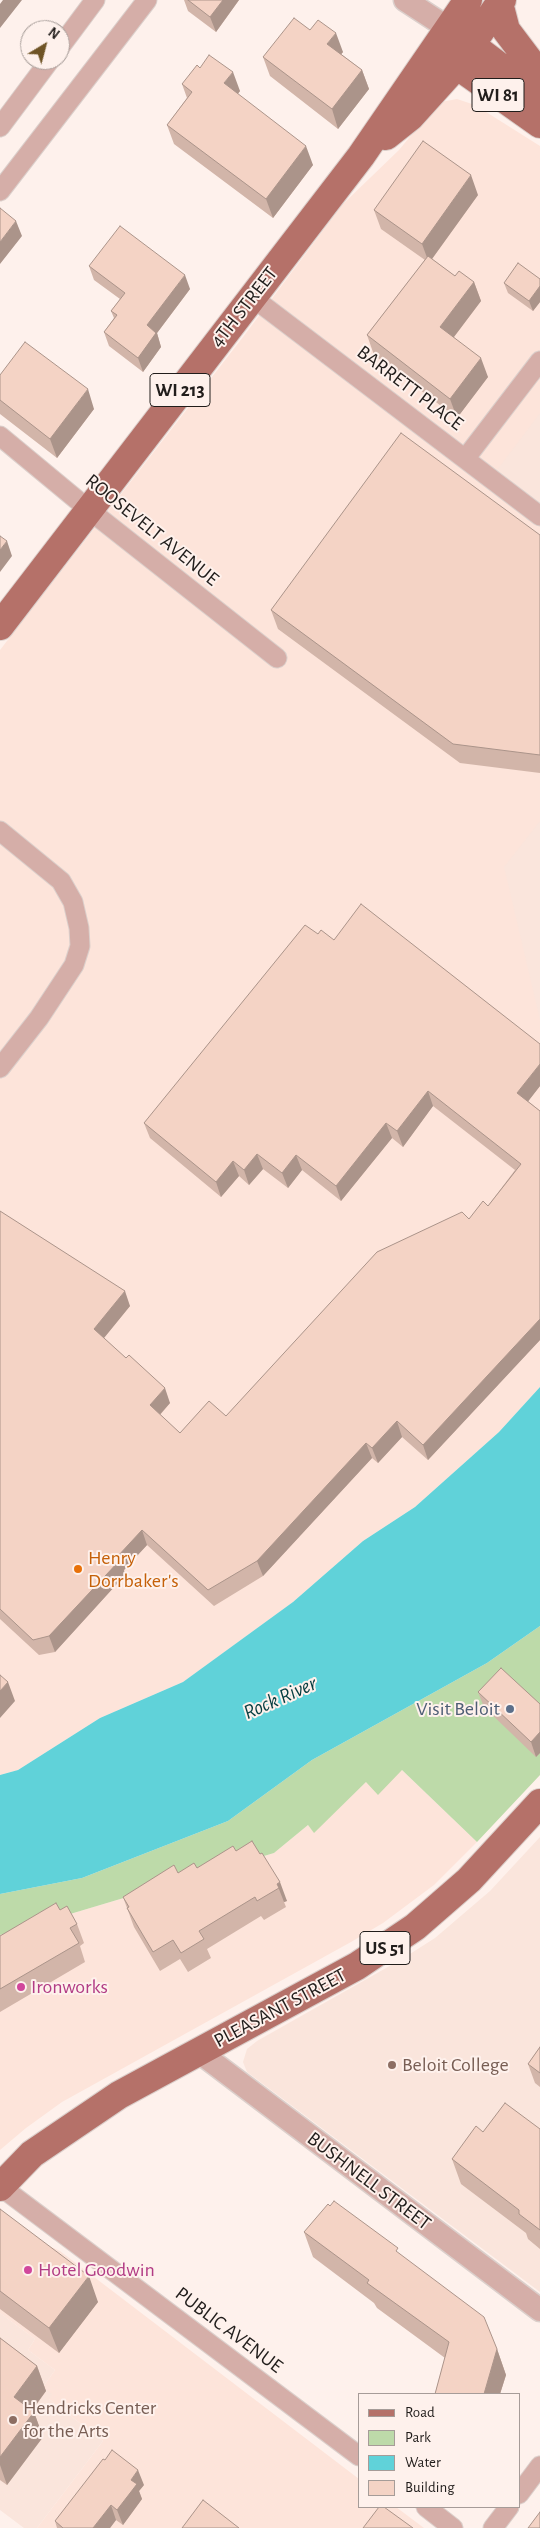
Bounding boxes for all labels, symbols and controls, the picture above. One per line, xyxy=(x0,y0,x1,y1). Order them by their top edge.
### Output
north arrow xyxy=(20,20,70,70)
text: N xyxy=(45,25,62,42)
road number: WI 81 xyxy=(472,78,524,112)
street label: 4TH STREET xyxy=(205,262,283,352)
street label: BARRETT PLACE xyxy=(352,340,468,436)
road number: WI 213 xyxy=(150,374,210,406)
street label: ROOSEVELT AVENUE xyxy=(80,469,224,591)
place label: Henry Dorrbaker's xyxy=(88,1546,179,1593)
marker: Henry Dorrbaker's xyxy=(72,1563,84,1575)
water label: Rock River xyxy=(239,1671,321,1725)
place label: Visit Beloit xyxy=(416,1697,500,1721)
marker: Visit Beloit xyxy=(504,1703,516,1715)
road number: US 51 xyxy=(360,1932,410,1965)
street label: PLEASANT STREET xyxy=(210,1963,350,2053)
place label: Ironworks xyxy=(31,1975,108,1999)
marker: Ironworks xyxy=(15,1981,27,1993)
place label: Beloit College xyxy=(402,2053,509,2077)
marker: Beloit College xyxy=(386,2059,398,2071)
street label: BUSHNELL STREET xyxy=(302,2127,436,2235)
place label: Hotel Goodwin xyxy=(38,2258,155,2282)
marker: Hotel Goodwin xyxy=(22,2264,34,2276)
street label: PUBLIC AVENUE xyxy=(170,2282,288,2378)
legend xyxy=(358,2393,520,2508)
place label: Hendricks Center for the Arts xyxy=(23,2396,156,2443)
text: Road xyxy=(405,2405,435,2420)
marker: Hendricks Center for the Arts xyxy=(7,2414,19,2426)
text: Park xyxy=(405,2430,431,2445)
text: Water xyxy=(405,2455,441,2470)
text: Building xyxy=(405,2480,455,2495)

